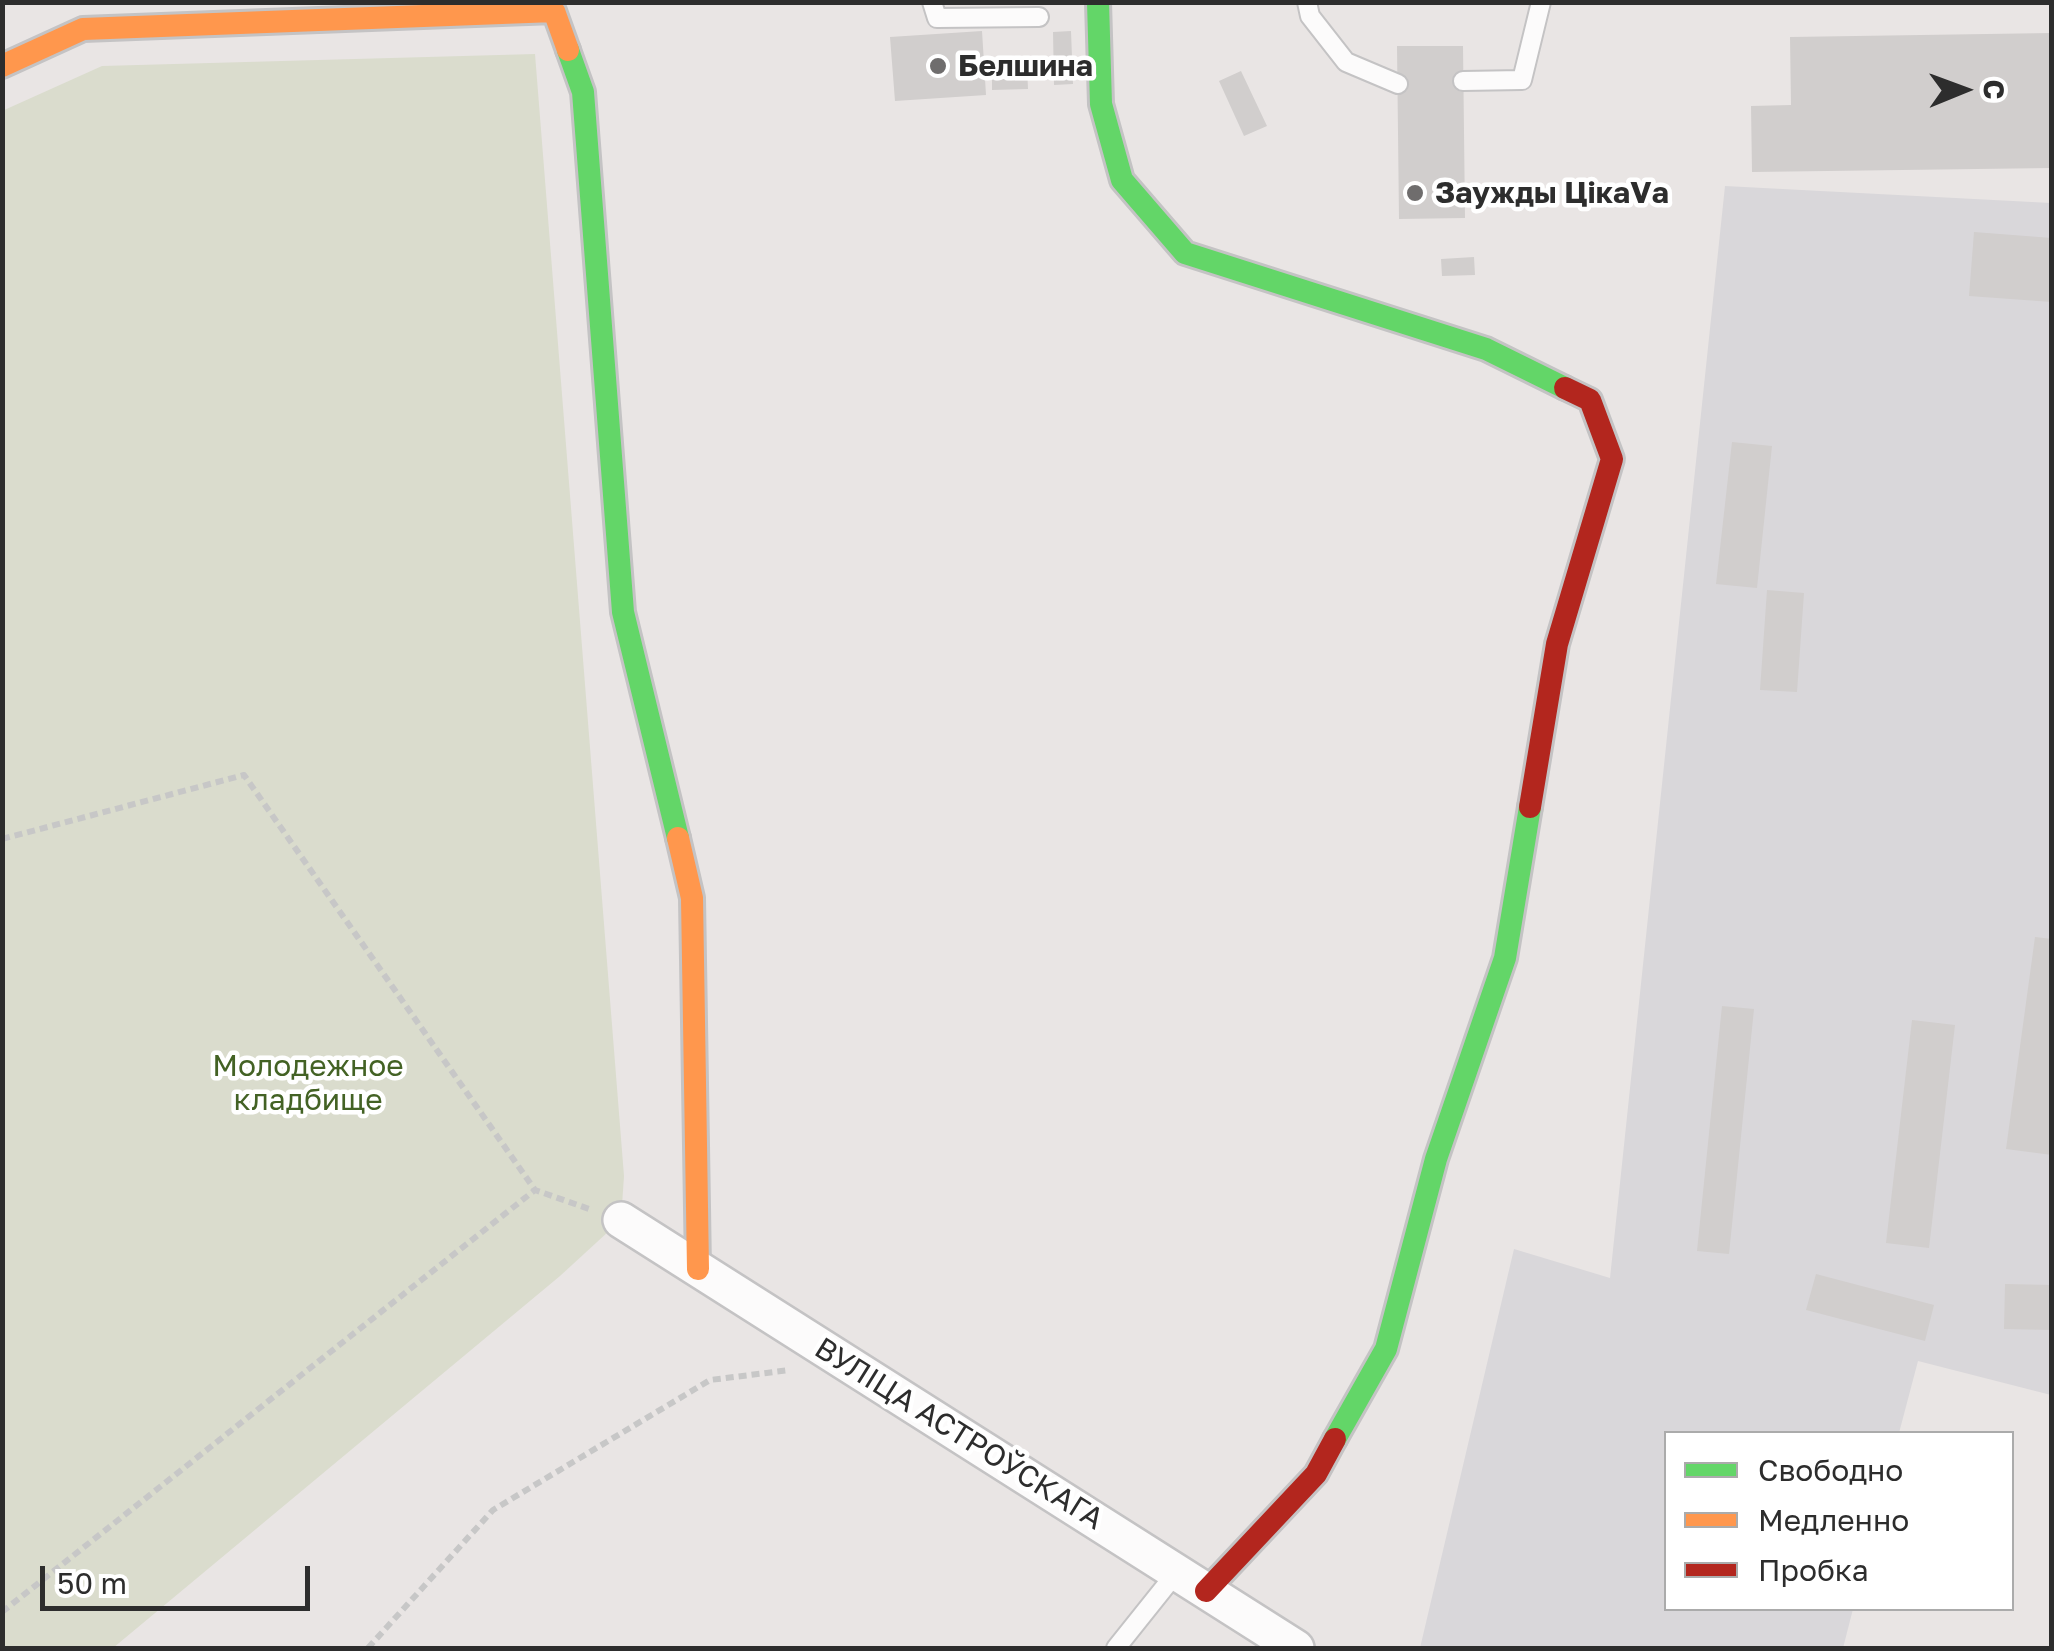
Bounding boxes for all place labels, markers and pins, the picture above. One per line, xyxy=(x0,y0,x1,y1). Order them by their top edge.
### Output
place label: Белшина xyxy=(958,48,1093,84)
marker: Белшина xyxy=(927,55,949,77)
place label: Заужды ЦікаVа xyxy=(1435,175,1669,211)
marker: Заужды ЦікаVа xyxy=(1404,182,1426,204)

